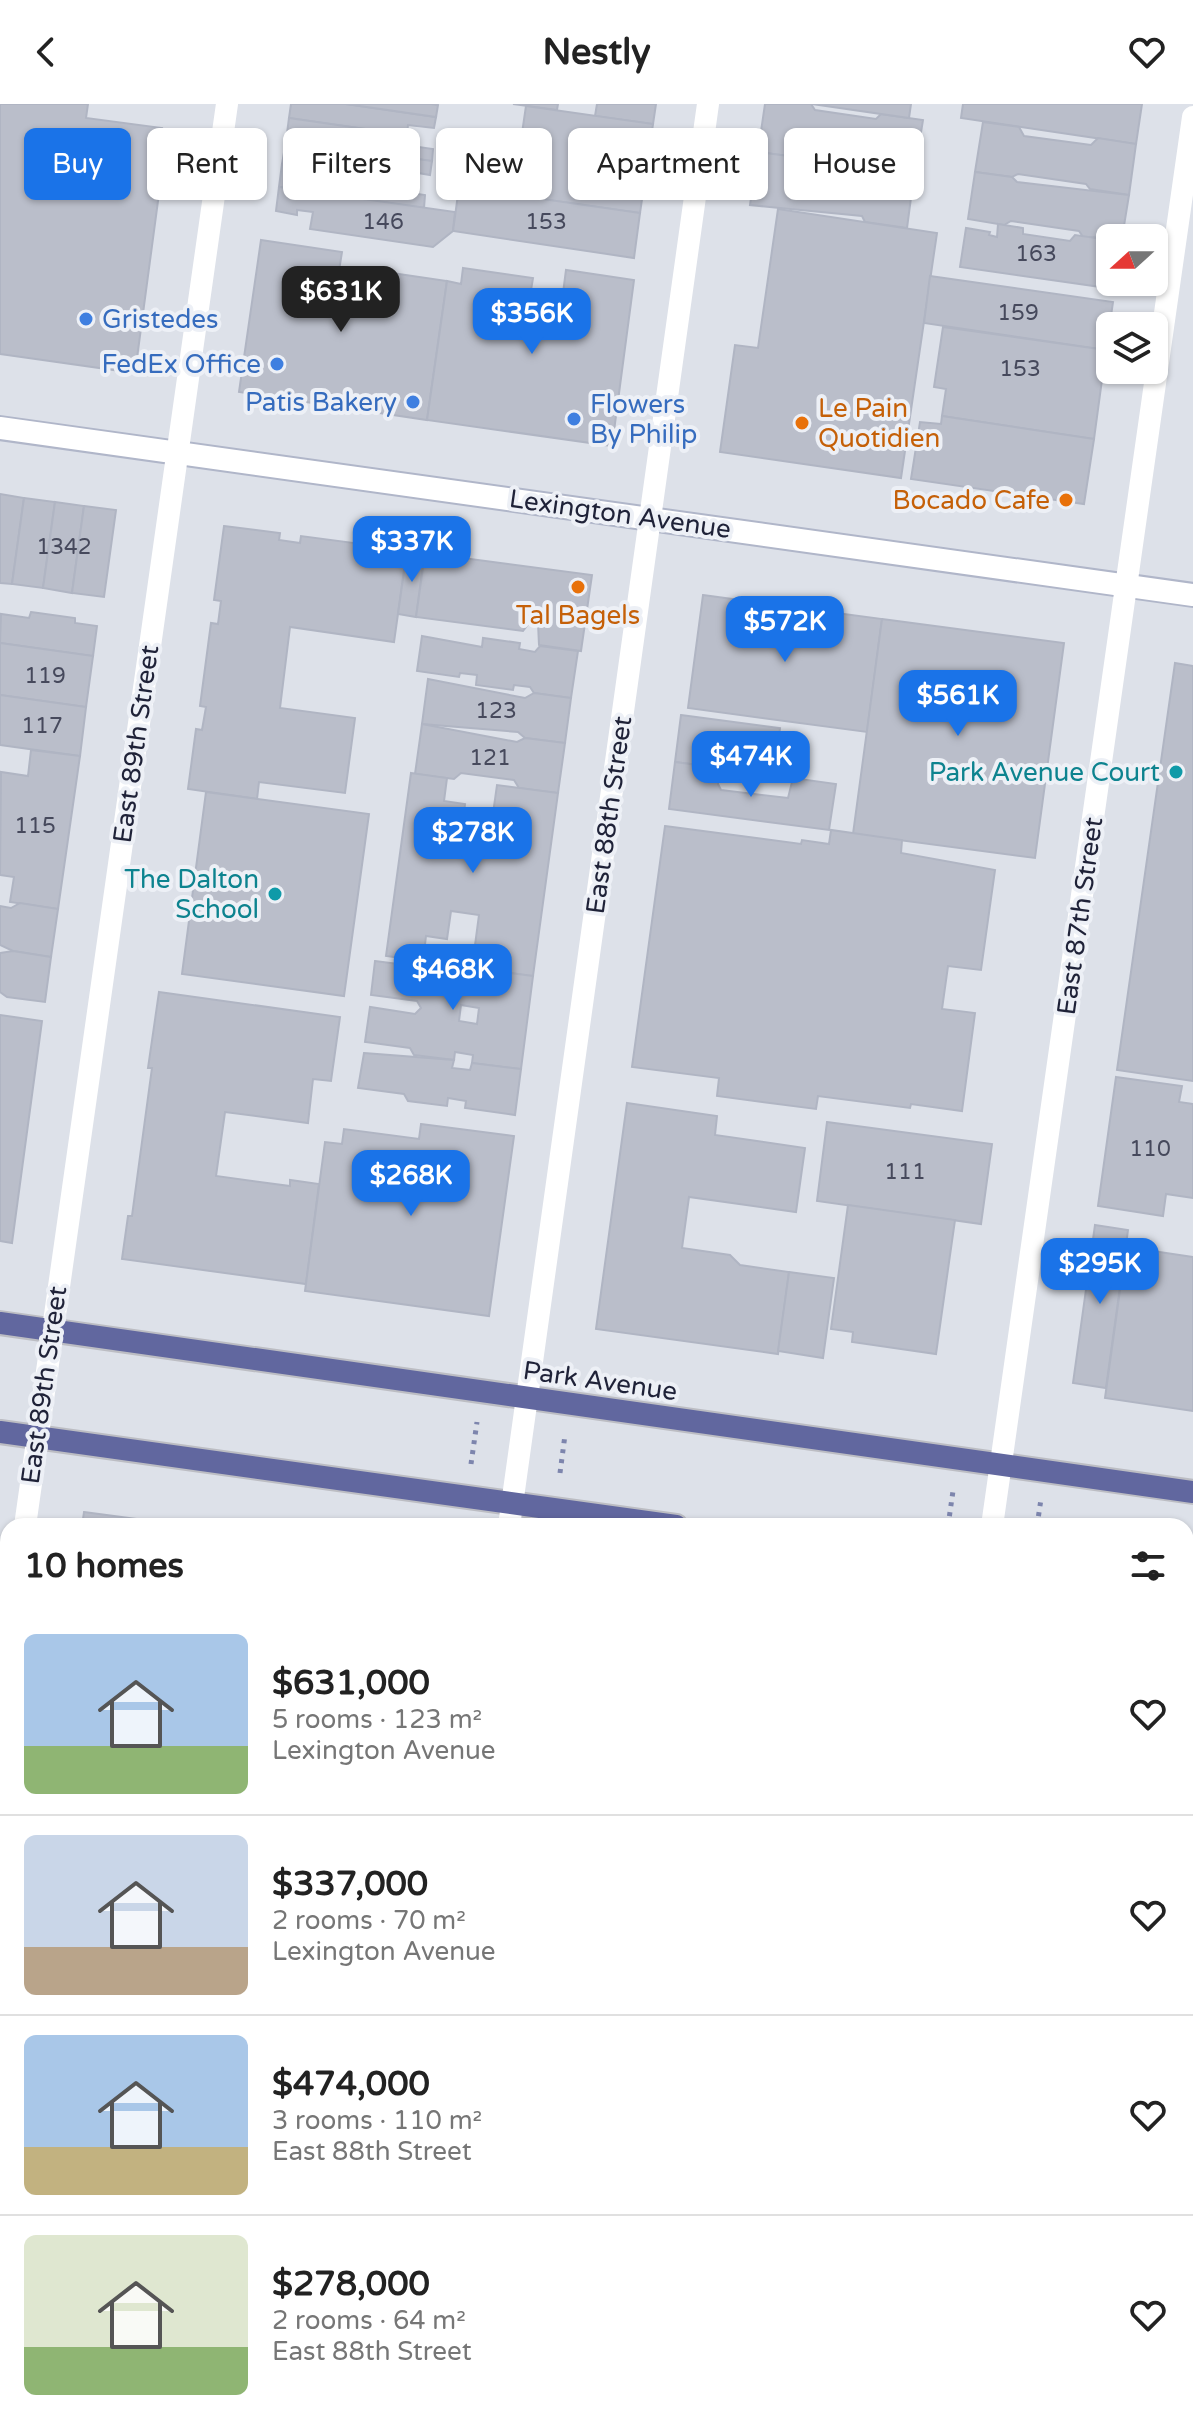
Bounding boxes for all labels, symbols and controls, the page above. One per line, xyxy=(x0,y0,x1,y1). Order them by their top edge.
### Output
icon: back xyxy=(24,30,68,74)
icon: heart xyxy=(1125,30,1169,74)
text: Nestly xyxy=(543,31,650,74)
chip: Buy xyxy=(24,128,131,200)
chip: Rent xyxy=(147,128,267,200)
chip: Filters xyxy=(283,128,420,200)
chip: New xyxy=(436,128,552,200)
chip: Apartment xyxy=(568,128,768,200)
chip: House xyxy=(784,128,924,200)
house number: 146 xyxy=(362,209,404,235)
house number: 153 xyxy=(525,209,567,235)
north arrow xyxy=(1096,224,1168,296)
map controls xyxy=(1096,224,1168,384)
house number: 163 xyxy=(1015,241,1057,267)
pin: $631K xyxy=(285,266,397,334)
text: $631K xyxy=(300,276,382,307)
pin: $356K xyxy=(476,288,588,356)
text: $356K xyxy=(491,298,573,329)
house number: 159 xyxy=(997,300,1039,326)
place label: Gristedes xyxy=(102,304,219,335)
marker: Gristedes xyxy=(77,310,95,328)
button: layers xyxy=(1096,312,1168,384)
place label: FedEx Office xyxy=(102,349,261,380)
marker: FedEx Office xyxy=(268,355,286,373)
house number: 153 xyxy=(999,356,1041,382)
place label: Patis Bakery xyxy=(245,387,397,418)
place label: Flowers By Philip xyxy=(590,389,697,450)
marker: Patis Bakery xyxy=(404,393,422,411)
place label: Le Pain Quotidien xyxy=(818,393,940,454)
marker: Flowers By Philip xyxy=(565,410,583,428)
marker: Le Pain Quotidien xyxy=(793,414,811,432)
street label: Lexington Avenue xyxy=(507,483,733,545)
place label: Bocado Cafe xyxy=(893,485,1050,516)
marker: Bocado Cafe xyxy=(1057,491,1075,509)
pin: $337K xyxy=(356,516,468,584)
text: $337K xyxy=(371,526,453,557)
house number: 1342 xyxy=(36,534,92,560)
marker: Tal Bagels xyxy=(569,578,587,596)
pin: $572K xyxy=(729,596,841,664)
place label: Tal Bagels xyxy=(516,600,640,631)
text: $572K xyxy=(744,606,826,637)
street label: East 89th Street xyxy=(107,643,165,845)
house number: 119 xyxy=(24,663,66,689)
pin: $561K xyxy=(902,670,1014,738)
text: $561K xyxy=(917,680,999,711)
house number: 123 xyxy=(475,698,517,724)
house number: 117 xyxy=(21,713,63,739)
street label: East 88th Street xyxy=(580,714,638,916)
pin: $474K xyxy=(695,731,807,799)
text: $474K xyxy=(710,741,792,772)
house number: 121 xyxy=(469,745,511,771)
place label: Park Avenue Court xyxy=(929,757,1160,788)
marker: Park Avenue Court xyxy=(1167,763,1185,781)
pin: $278K xyxy=(417,807,529,875)
house number: 115 xyxy=(14,813,56,839)
street label: East 87th Street xyxy=(1051,815,1109,1017)
text: $278K xyxy=(432,817,514,848)
place label: The Dalton School xyxy=(124,864,259,925)
marker: The Dalton School xyxy=(266,885,284,903)
pin: $468K xyxy=(397,944,509,1012)
text: $468K xyxy=(412,954,494,985)
house number: 110 xyxy=(1129,1136,1171,1162)
pin: $268K xyxy=(355,1150,467,1218)
house number: 111 xyxy=(884,1159,926,1185)
text: $268K xyxy=(370,1160,452,1191)
pin: $295K xyxy=(1044,1238,1156,1306)
text: $295K xyxy=(1059,1248,1141,1279)
street label: East 89th Street xyxy=(15,1284,73,1486)
street label: Park Avenue xyxy=(521,1355,679,1407)
icon: filters xyxy=(1126,1544,1170,1588)
text: 10 homes xyxy=(24,1546,184,1587)
text: $631,000 xyxy=(272,1663,430,1704)
icon: home xyxy=(88,1666,184,1762)
icon: heart xyxy=(1126,1692,1170,1736)
text: 5 rooms · 123 m² xyxy=(272,1704,482,1735)
text: Lexington Avenue xyxy=(272,1735,496,1766)
text: $337,000 xyxy=(272,1864,428,1905)
icon: home xyxy=(88,1867,184,1963)
icon: heart xyxy=(1126,1893,1170,1937)
text: 2 rooms · 70 m² xyxy=(272,1905,466,1936)
text: Lexington Avenue xyxy=(272,1936,496,1967)
text: $474,000 xyxy=(272,2064,430,2105)
icon: home xyxy=(88,2067,184,2163)
icon: heart xyxy=(1126,2093,1170,2137)
text: 3 rooms · 110 m² xyxy=(272,2105,482,2136)
text: East 88th Street xyxy=(272,2136,472,2167)
text: $278,000 xyxy=(272,2264,430,2305)
icon: home xyxy=(88,2267,184,2363)
icon: heart xyxy=(1126,2293,1170,2337)
text: 2 rooms · 64 m² xyxy=(272,2305,466,2336)
text: East 88th Street xyxy=(272,2336,472,2367)

